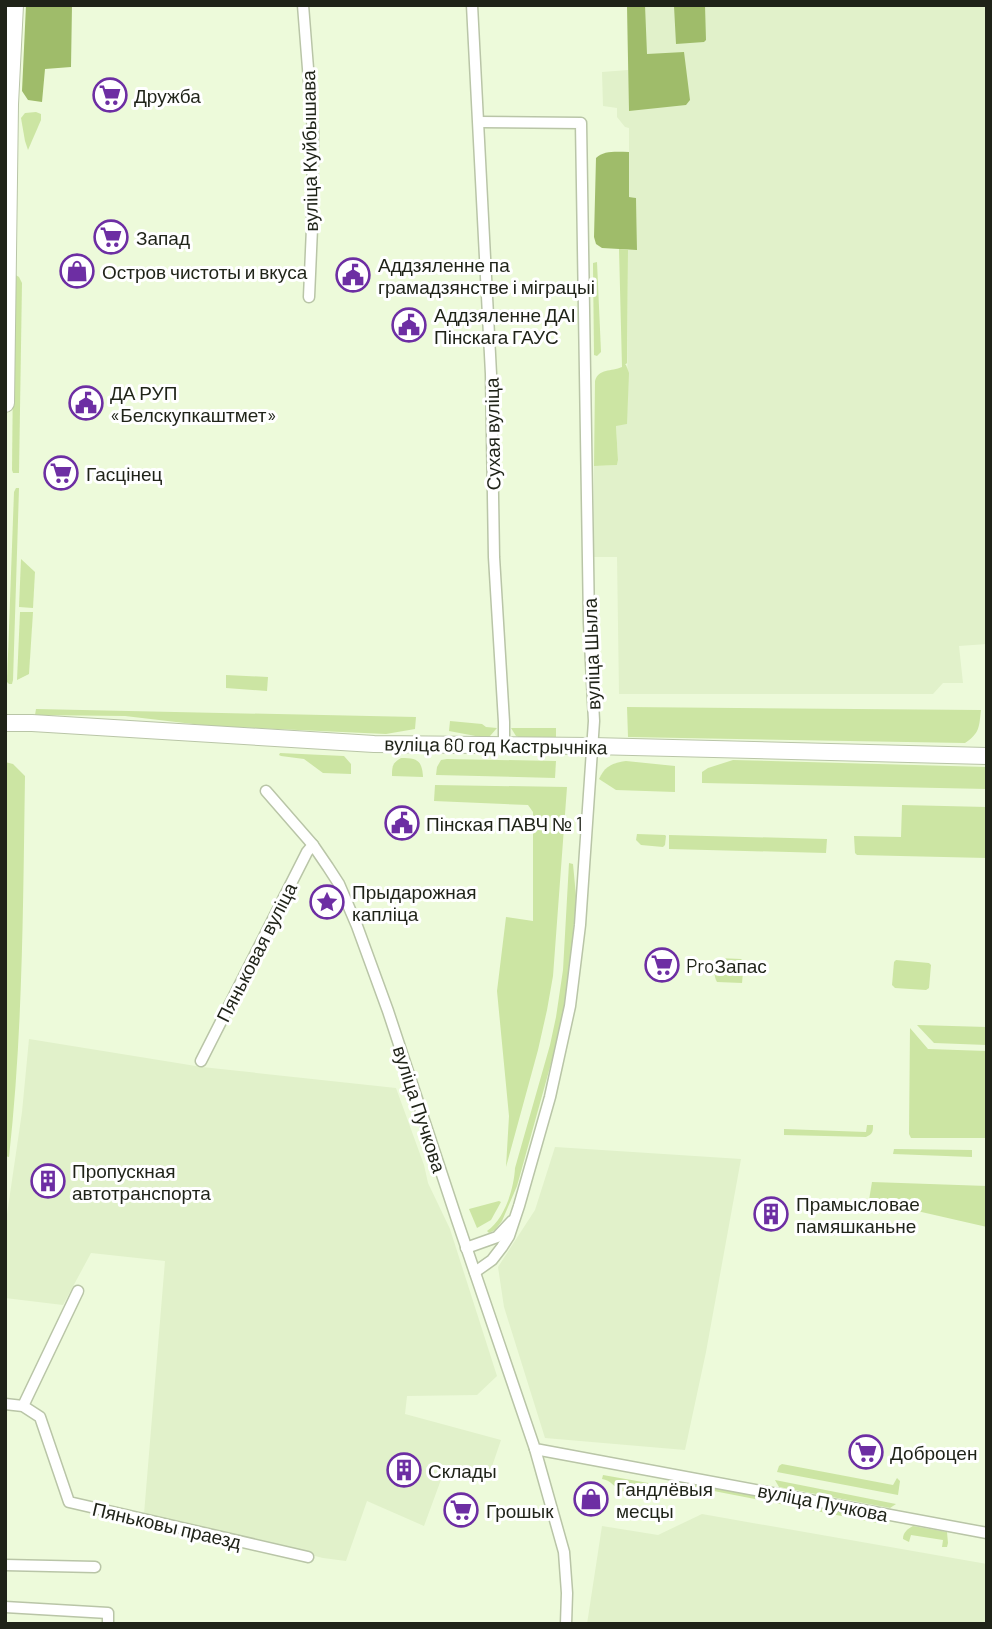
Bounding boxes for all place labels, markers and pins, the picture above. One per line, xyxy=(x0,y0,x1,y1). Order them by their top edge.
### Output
supermarket icon: Дружба xyxy=(91,76,129,114)
place label: Дружба xyxy=(134,84,201,107)
supermarket icon: Запад xyxy=(92,218,130,256)
place label: Запад xyxy=(136,226,190,249)
shop icon: Остров чистоты и вкуса xyxy=(58,252,96,290)
place label: Аддзяленне па грамадзянстве і міграцыі xyxy=(378,253,595,298)
public building icon: Аддзяленне па грамадзянстве і міграцыі xyxy=(334,256,372,294)
place label: Остров чистоты и вкуса xyxy=(102,260,308,283)
place label: Аддзяленне ДАІ Пінскага ГАУС xyxy=(434,303,576,348)
public building icon: Аддзяленне ДАІ Пінскага ГАУС xyxy=(390,306,428,344)
place label: ДА РУП «Белскупкаштмет» xyxy=(110,381,277,426)
public building icon: ДА РУП «Белскупкаштмет» xyxy=(67,384,105,422)
supermarket icon: Гасцінец xyxy=(42,454,80,492)
place label: Гасцінец xyxy=(86,462,162,485)
public building icon: Пінская ПАВЧ № 1 xyxy=(383,804,421,842)
place label: Пінская ПАВЧ № 1 xyxy=(426,812,583,835)
place label: Прыдарожная капліца xyxy=(352,880,477,925)
place icon: Прыдарожная капліца xyxy=(308,883,346,921)
supermarket icon: ProЗапас xyxy=(643,946,681,984)
place label: ProЗапас xyxy=(686,954,767,977)
place label: Пропускная автотранспорта xyxy=(72,1159,211,1204)
building icon: Пропускная автотранспорта xyxy=(29,1162,67,1200)
place label: Прамысловае памяшканьне xyxy=(796,1192,920,1237)
building icon: Прамысловае памяшканьне xyxy=(752,1195,790,1233)
supermarket icon: Доброцен xyxy=(847,1433,885,1471)
place label: Доброцен xyxy=(890,1441,977,1464)
building icon: Склады xyxy=(385,1451,423,1489)
place label: Склады xyxy=(428,1459,497,1482)
place label: Гандлёвыя месцы xyxy=(616,1477,713,1522)
shop icon: Гандлёвыя месцы xyxy=(572,1480,610,1518)
supermarket icon: Грошык xyxy=(442,1491,480,1529)
place label: Грошык xyxy=(486,1499,554,1522)

